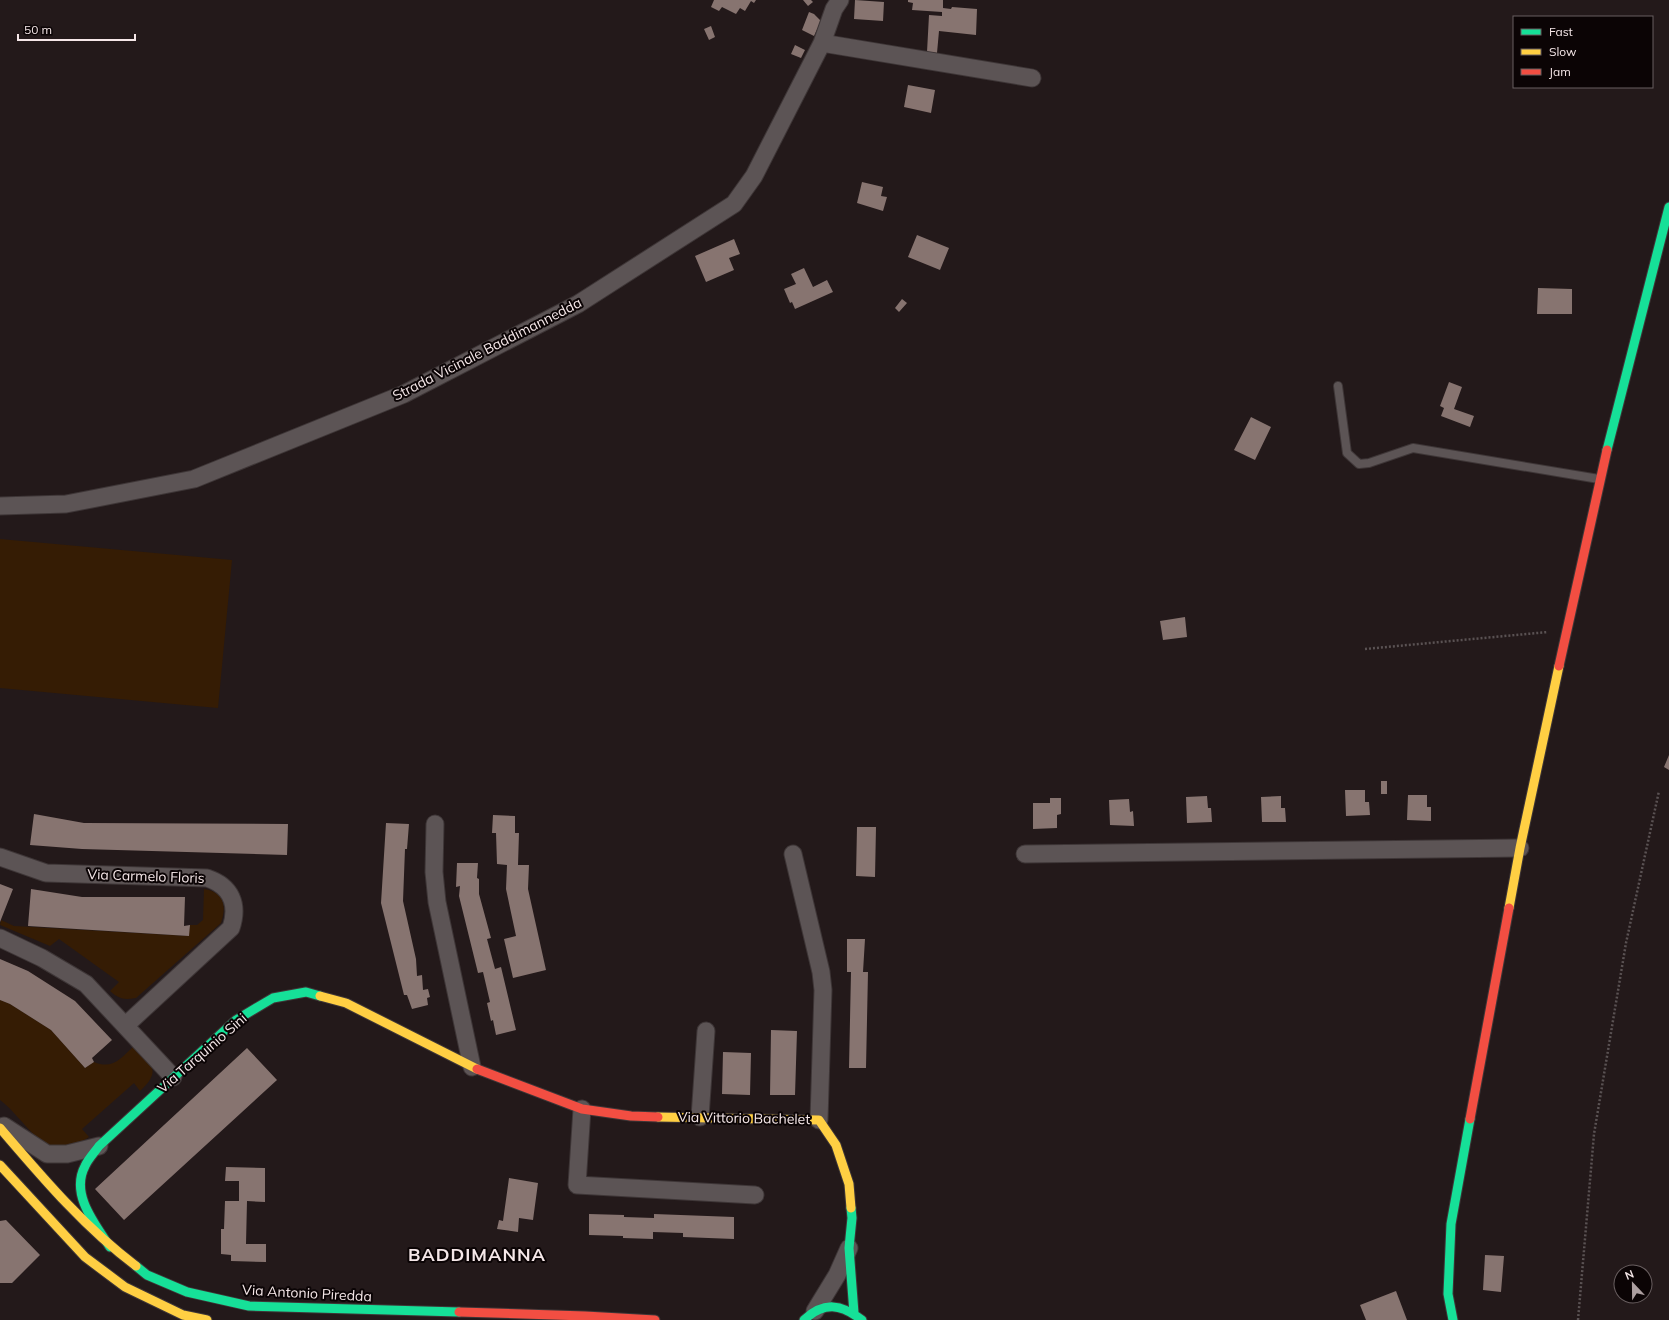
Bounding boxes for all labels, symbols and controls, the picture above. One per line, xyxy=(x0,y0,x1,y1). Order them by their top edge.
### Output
scale bar xyxy=(18,16,135,42)
legend xyxy=(1513,16,1653,88)
text: 50 m xyxy=(24,22,52,37)
text: Fast xyxy=(1549,24,1573,39)
text: Slow xyxy=(1549,44,1577,59)
text: Jam xyxy=(1549,64,1571,79)
street label: Strada Vicinale Baddimannedda xyxy=(389,293,585,405)
street label: Via Carmelo Floris xyxy=(87,865,205,887)
street label: Via Tarquinio Sini xyxy=(154,1009,250,1097)
street label: Via Vittorio Bachelet xyxy=(678,1108,810,1128)
district label: BADDIMANNA xyxy=(408,1243,546,1266)
north arrow xyxy=(1613,1264,1653,1304)
text: N xyxy=(1623,1267,1636,1283)
street label: Via Antonio Piredda xyxy=(242,1281,372,1305)

